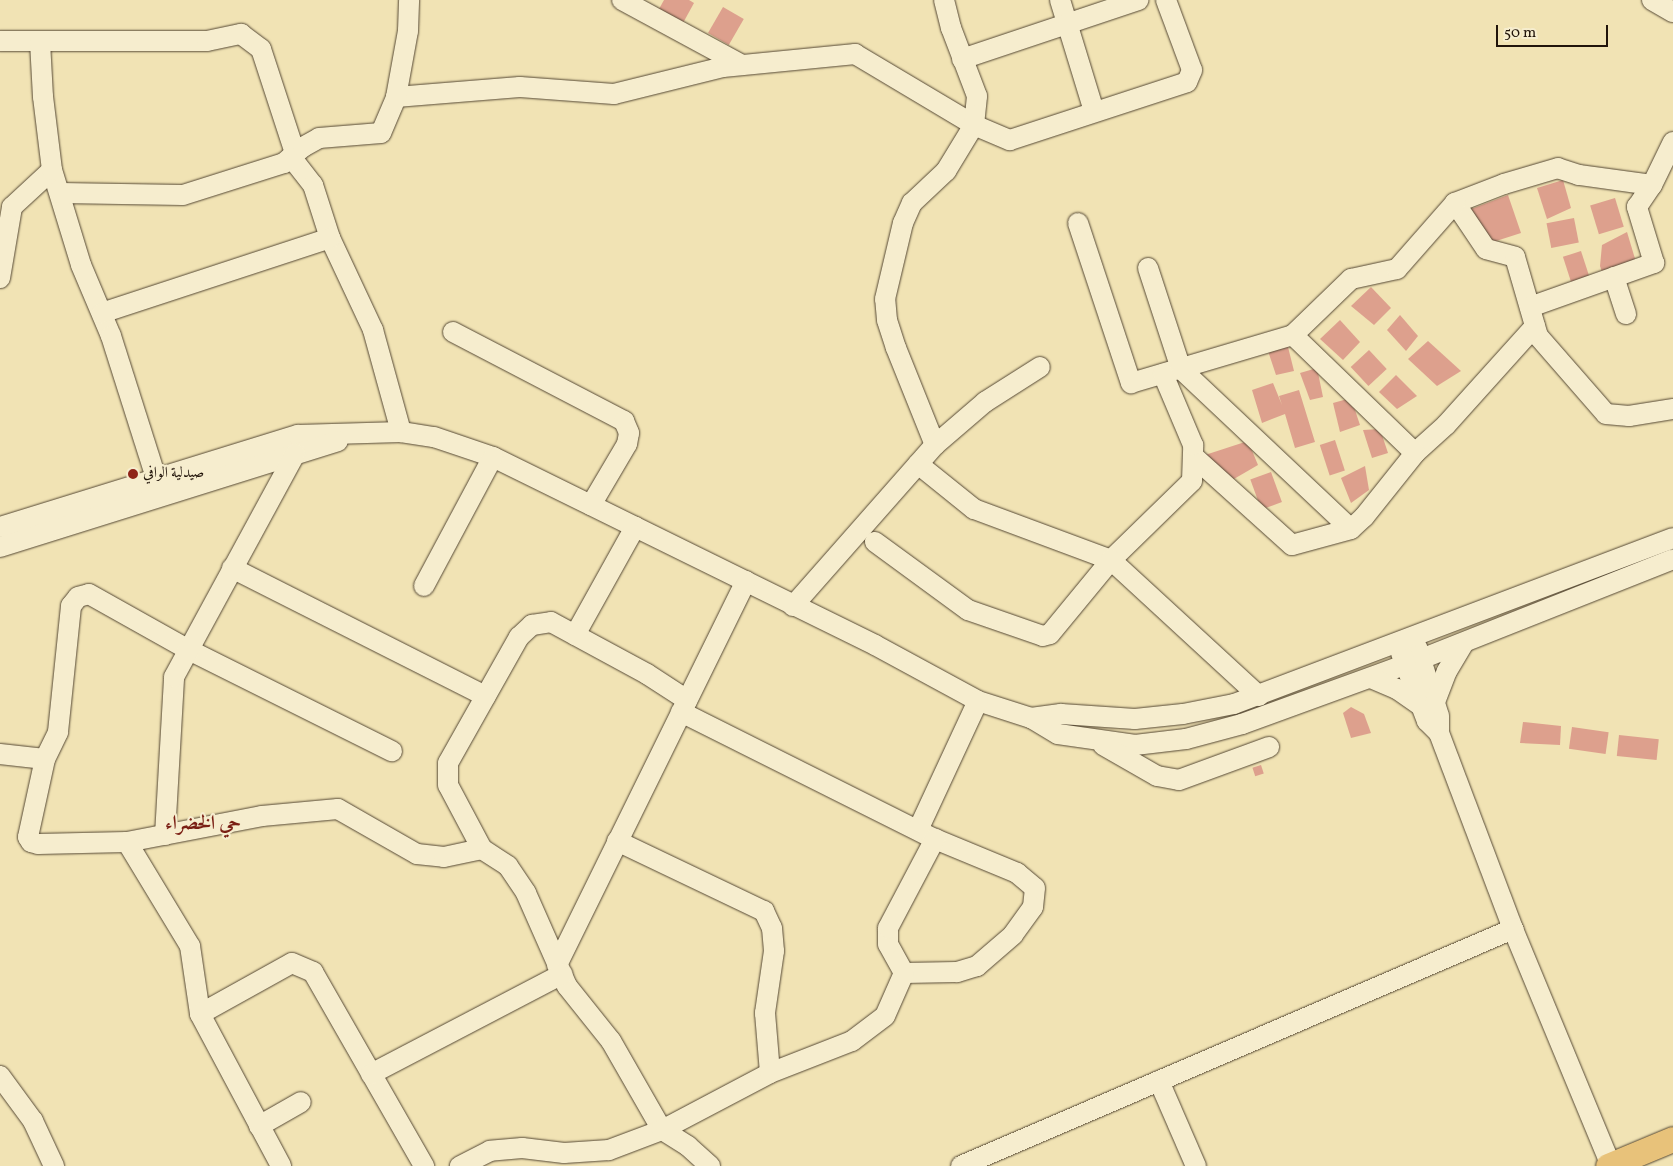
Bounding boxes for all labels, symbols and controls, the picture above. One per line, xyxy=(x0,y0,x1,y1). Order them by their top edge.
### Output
scale bar xyxy=(1498,15,1610,47)
text: 50 m xyxy=(1504,23,1536,44)
place label: صيدلية الوافي xyxy=(143,465,204,483)
marker: صيدلية الوافي xyxy=(127,468,139,480)
district label: حي الخضراء xyxy=(165,812,241,836)

